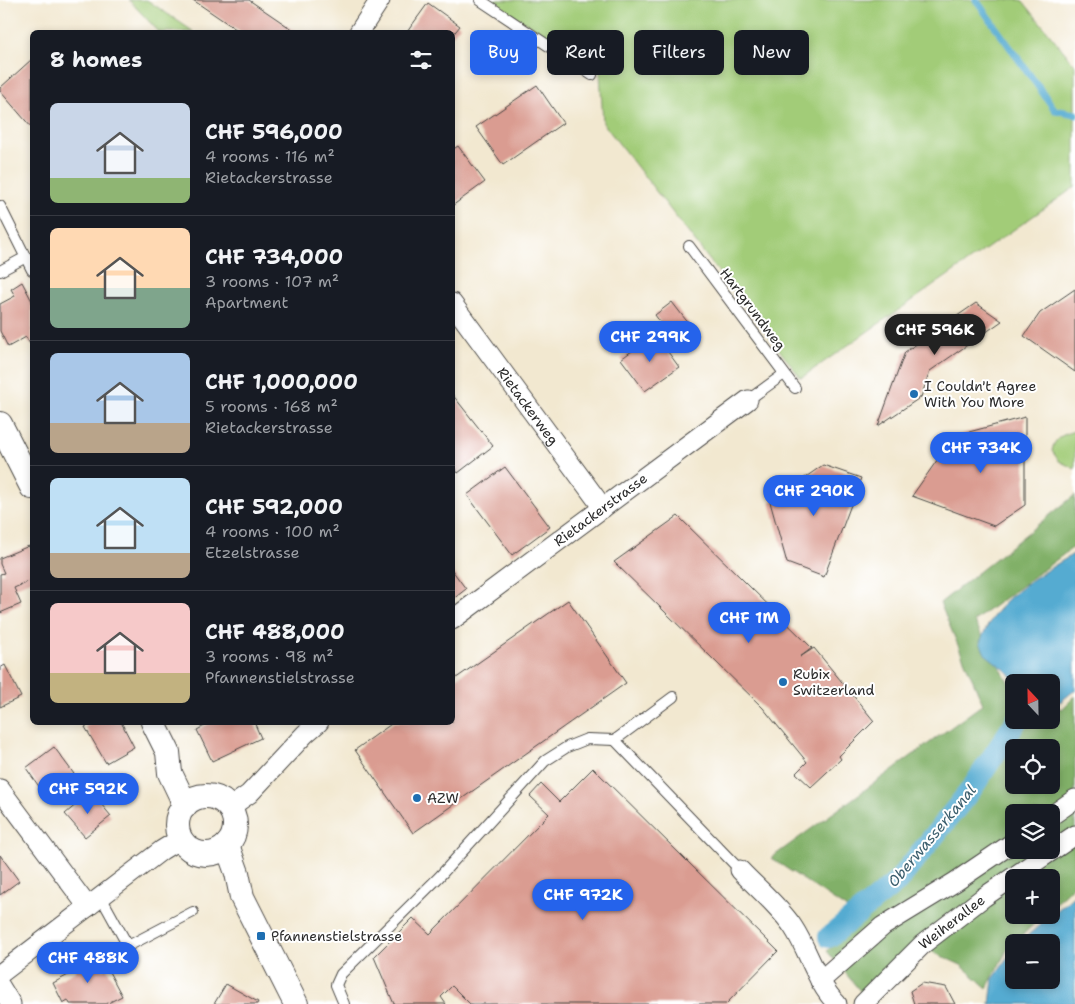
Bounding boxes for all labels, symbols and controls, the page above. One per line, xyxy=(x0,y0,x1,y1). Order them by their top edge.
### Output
chip: Buy xyxy=(470,30,537,75)
chip: Rent xyxy=(547,30,624,75)
chip: Filters xyxy=(634,30,724,75)
chip: New xyxy=(734,30,809,75)
text: 8 homes xyxy=(50,46,142,74)
icon: filters xyxy=(407,46,435,74)
text: CHF 596,000 xyxy=(205,118,343,146)
icon: home xyxy=(90,123,150,183)
text: 4 rooms · 116 m² xyxy=(205,146,335,167)
text: Rietackerstrasse xyxy=(205,167,333,188)
text: CHF 734,000 xyxy=(205,243,343,271)
icon: home xyxy=(90,248,150,308)
street label: Hartgrundweg xyxy=(716,264,790,354)
text: 3 rooms · 107 m² xyxy=(205,271,339,292)
text: Apartment xyxy=(205,292,288,313)
pin: CHF 596K xyxy=(883,314,987,356)
text: CHF 596K xyxy=(896,319,974,340)
pin: CHF 299K xyxy=(598,320,702,363)
text: CHF 299K xyxy=(610,326,690,347)
street label: Rietackerweg xyxy=(493,364,563,449)
text: CHF 1,000,000 xyxy=(205,368,358,396)
icon: home xyxy=(90,373,150,433)
place label: I Couldn't Agree With You More xyxy=(924,377,1036,411)
marker: I Couldn't Agree With You More xyxy=(908,388,920,400)
text: 5 rooms · 168 m² xyxy=(205,396,338,417)
text: Rietackerstrasse xyxy=(205,417,333,438)
pin: CHF 734K xyxy=(929,432,1033,474)
text: CHF 734K xyxy=(941,437,1021,458)
street label: Rietackerstrasse xyxy=(550,469,651,550)
pin: CHF 290K xyxy=(762,474,866,517)
text: CHF 290K xyxy=(774,480,854,501)
text: CHF 592,000 xyxy=(205,493,343,521)
icon: home xyxy=(90,498,150,558)
text: 4 rooms · 100 m² xyxy=(205,521,340,542)
text: Etzelstrasse xyxy=(205,542,300,563)
pin: CHF 1M xyxy=(708,602,790,644)
text: CHF 1M xyxy=(719,607,779,628)
text: CHF 488,000 xyxy=(205,618,345,646)
icon: home xyxy=(90,623,150,683)
text: 3 rooms · 98 m² xyxy=(205,646,334,667)
place label: Rubix Switzerland xyxy=(793,665,874,699)
text: Pfannenstielstrasse xyxy=(205,667,355,688)
north arrow xyxy=(1005,674,1060,729)
map controls xyxy=(1005,674,1060,989)
marker: Rubix Switzerland xyxy=(777,676,789,688)
button: locate xyxy=(1005,739,1060,794)
pin: CHF 592K xyxy=(36,772,140,815)
text: CHF 592K xyxy=(49,778,127,799)
water label: Oberwasserkanal xyxy=(883,781,981,891)
place label: AZW xyxy=(427,789,459,807)
marker: AZW xyxy=(411,792,423,804)
button: layers xyxy=(1005,804,1060,859)
button: + xyxy=(1005,869,1060,924)
pin: CHF 972K xyxy=(531,878,635,921)
text: CHF 972K xyxy=(543,884,623,905)
street label: Weiherallee xyxy=(915,891,988,953)
place label: Pfannenstielstrasse xyxy=(271,927,402,945)
marker: Pfannenstielstrasse xyxy=(255,930,267,942)
button: − xyxy=(1005,934,1060,989)
pin: CHF 488K xyxy=(36,942,140,984)
text: CHF 488K xyxy=(48,947,128,968)

